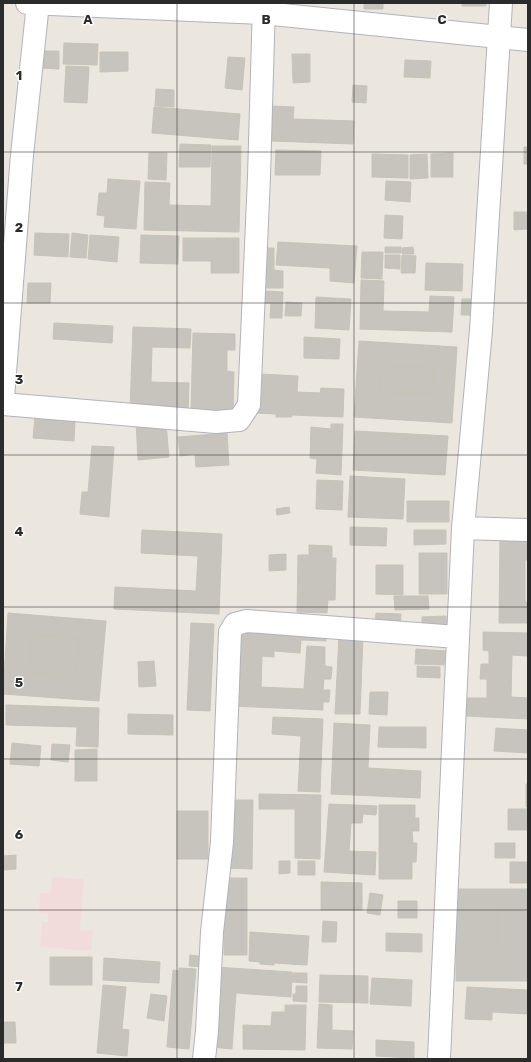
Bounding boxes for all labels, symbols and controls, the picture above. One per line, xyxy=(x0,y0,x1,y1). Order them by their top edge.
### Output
text: A xyxy=(83,12,93,27)
text: B xyxy=(261,12,271,27)
text: C xyxy=(437,12,447,27)
text: 1 xyxy=(16,68,22,83)
text: 2 xyxy=(15,220,23,235)
text: 3 xyxy=(15,372,24,387)
text: 4 xyxy=(15,524,24,539)
text: 5 xyxy=(15,675,23,690)
text: 6 xyxy=(15,827,24,842)
text: 7 xyxy=(15,979,23,994)

